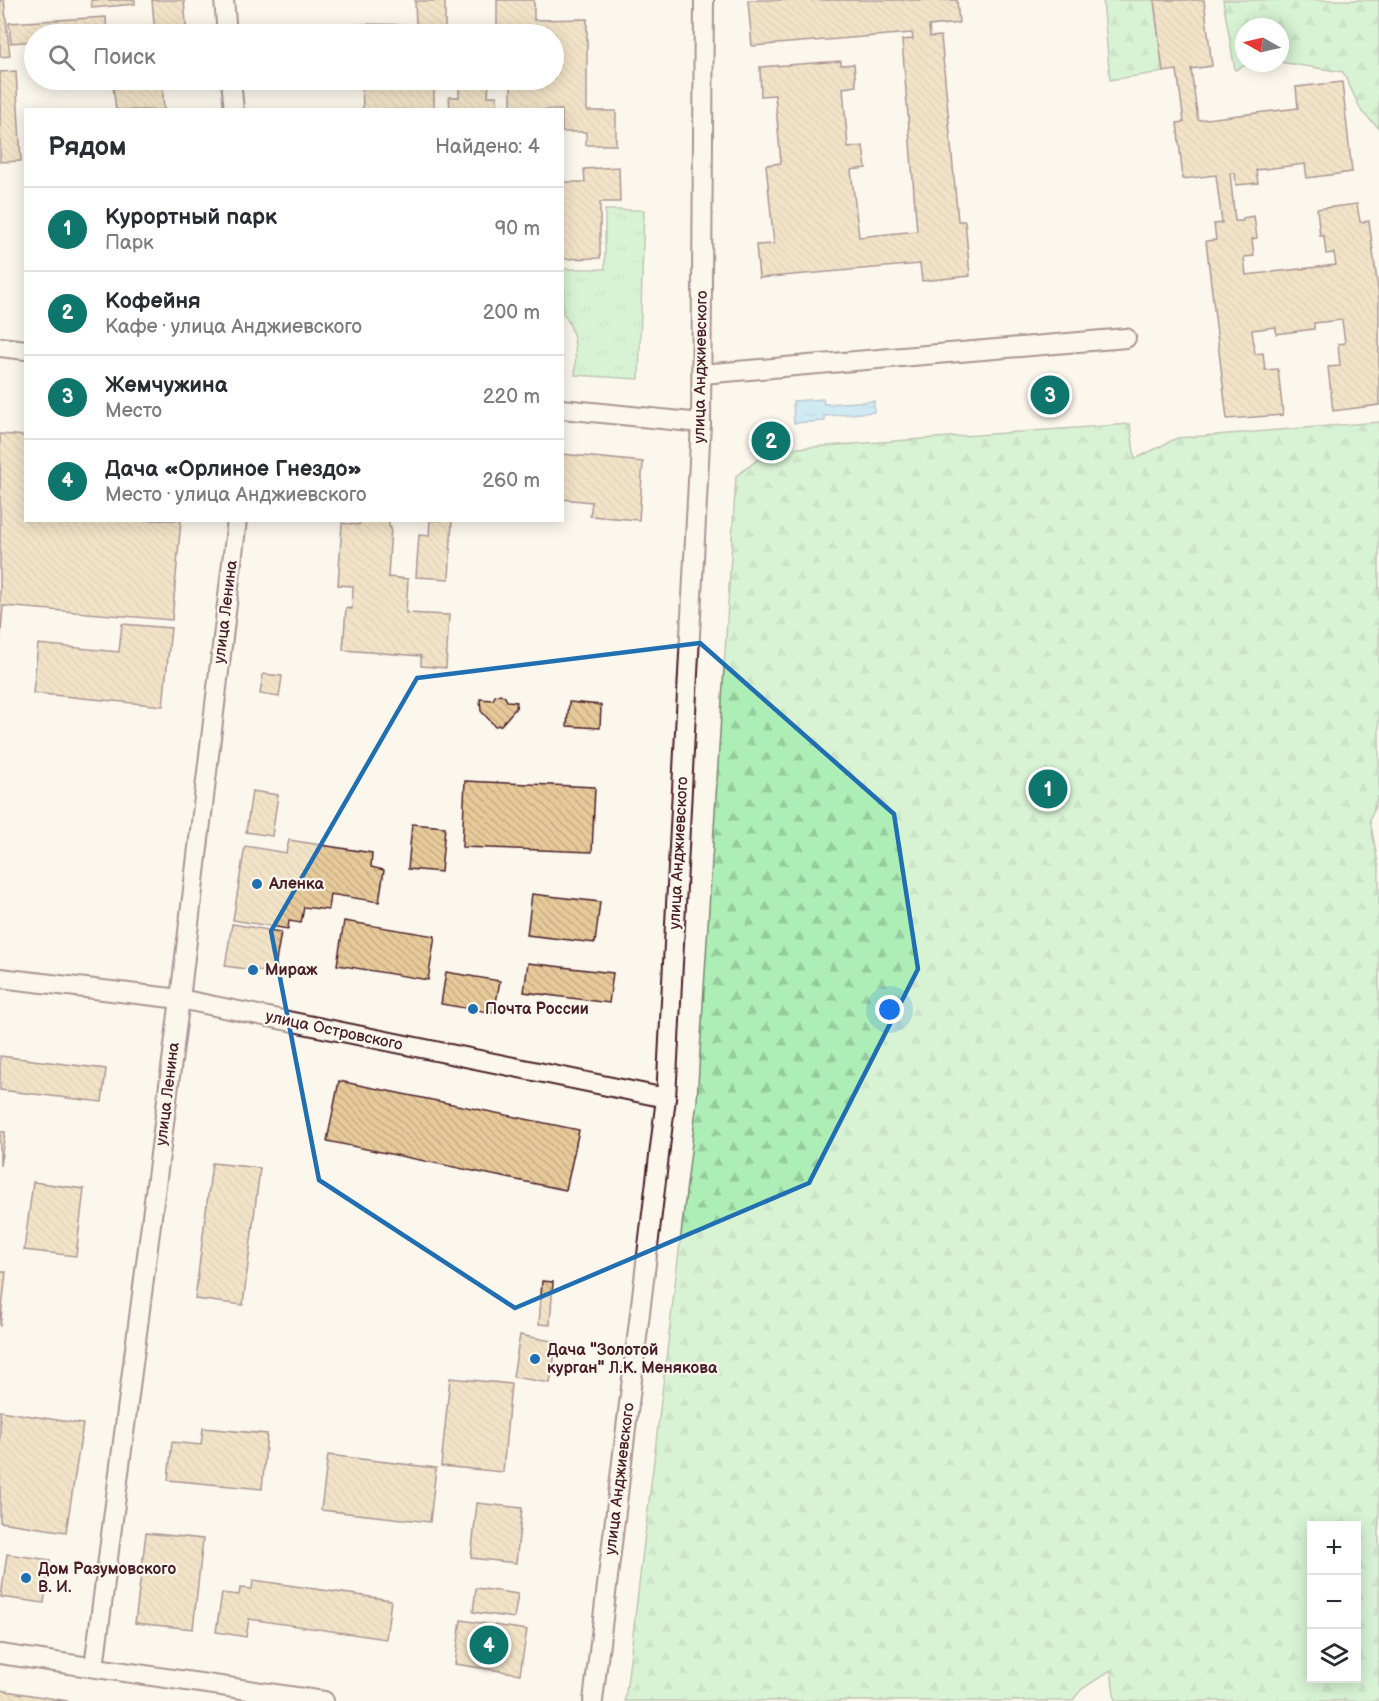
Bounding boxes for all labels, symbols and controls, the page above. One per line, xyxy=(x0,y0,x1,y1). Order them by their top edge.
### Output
north arrow xyxy=(1235,18,1289,72)
search box xyxy=(24,24,564,90)
icon: search xyxy=(45,41,78,74)
text: Поиск xyxy=(93,44,156,71)
text: Рядом xyxy=(48,132,126,163)
text: Найдено: 4 xyxy=(435,135,540,159)
text: Курортный парк xyxy=(105,204,277,231)
text: 1 xyxy=(63,217,72,241)
text: 90 m xyxy=(495,217,540,241)
text: Парк xyxy=(105,231,154,255)
text: Кофейня xyxy=(105,288,201,315)
street label: улица Анджиевского xyxy=(690,290,712,444)
text: 2 xyxy=(62,301,73,325)
text: 200 m xyxy=(483,301,540,325)
text: Кафе · улица Анджиевского xyxy=(105,315,362,339)
text: Жемчужина xyxy=(105,372,227,399)
pin: 3 xyxy=(1030,372,1070,418)
text: 3 xyxy=(62,385,73,409)
text: 220 m xyxy=(483,385,540,409)
text: Место xyxy=(105,399,162,423)
pin: 2 xyxy=(752,418,790,464)
text: Дача «Орлиное Гнездо» xyxy=(105,456,362,483)
text: 4 xyxy=(62,469,73,493)
text: 260 m xyxy=(482,469,540,493)
text: Место · улица Анджиевского xyxy=(105,483,366,507)
street label: улица Ленина xyxy=(210,559,242,665)
pin: 1 xyxy=(1028,766,1068,812)
street label: улица Анджиевского xyxy=(666,776,692,930)
place label: Аленка xyxy=(268,875,325,894)
marker: Аленка xyxy=(250,877,264,891)
place label: Мираж xyxy=(265,961,318,980)
marker: Мираж xyxy=(246,963,260,977)
your location xyxy=(875,995,904,1024)
place label: Почта России xyxy=(485,1000,589,1019)
marker: Почта России xyxy=(466,1002,480,1016)
street label: улица Островского xyxy=(264,1007,404,1055)
street label: улица Ленина xyxy=(152,1041,184,1147)
place label: Дача "Золотой курган" Л.К. Менякова xyxy=(547,1341,718,1378)
marker: Дача "Золотой курган" Л.К. Менякова xyxy=(528,1352,542,1366)
street label: улица Анджиевского xyxy=(601,1402,639,1556)
map controls xyxy=(1307,1521,1361,1683)
button: + xyxy=(1307,1521,1361,1575)
place label: Дом Разумовского В. И. xyxy=(38,1560,176,1597)
marker: Дом Разумовского В. И. xyxy=(19,1571,33,1585)
button: − xyxy=(1307,1575,1361,1629)
pin: 4 xyxy=(470,1622,508,1668)
button: layers xyxy=(1307,1629,1361,1683)

